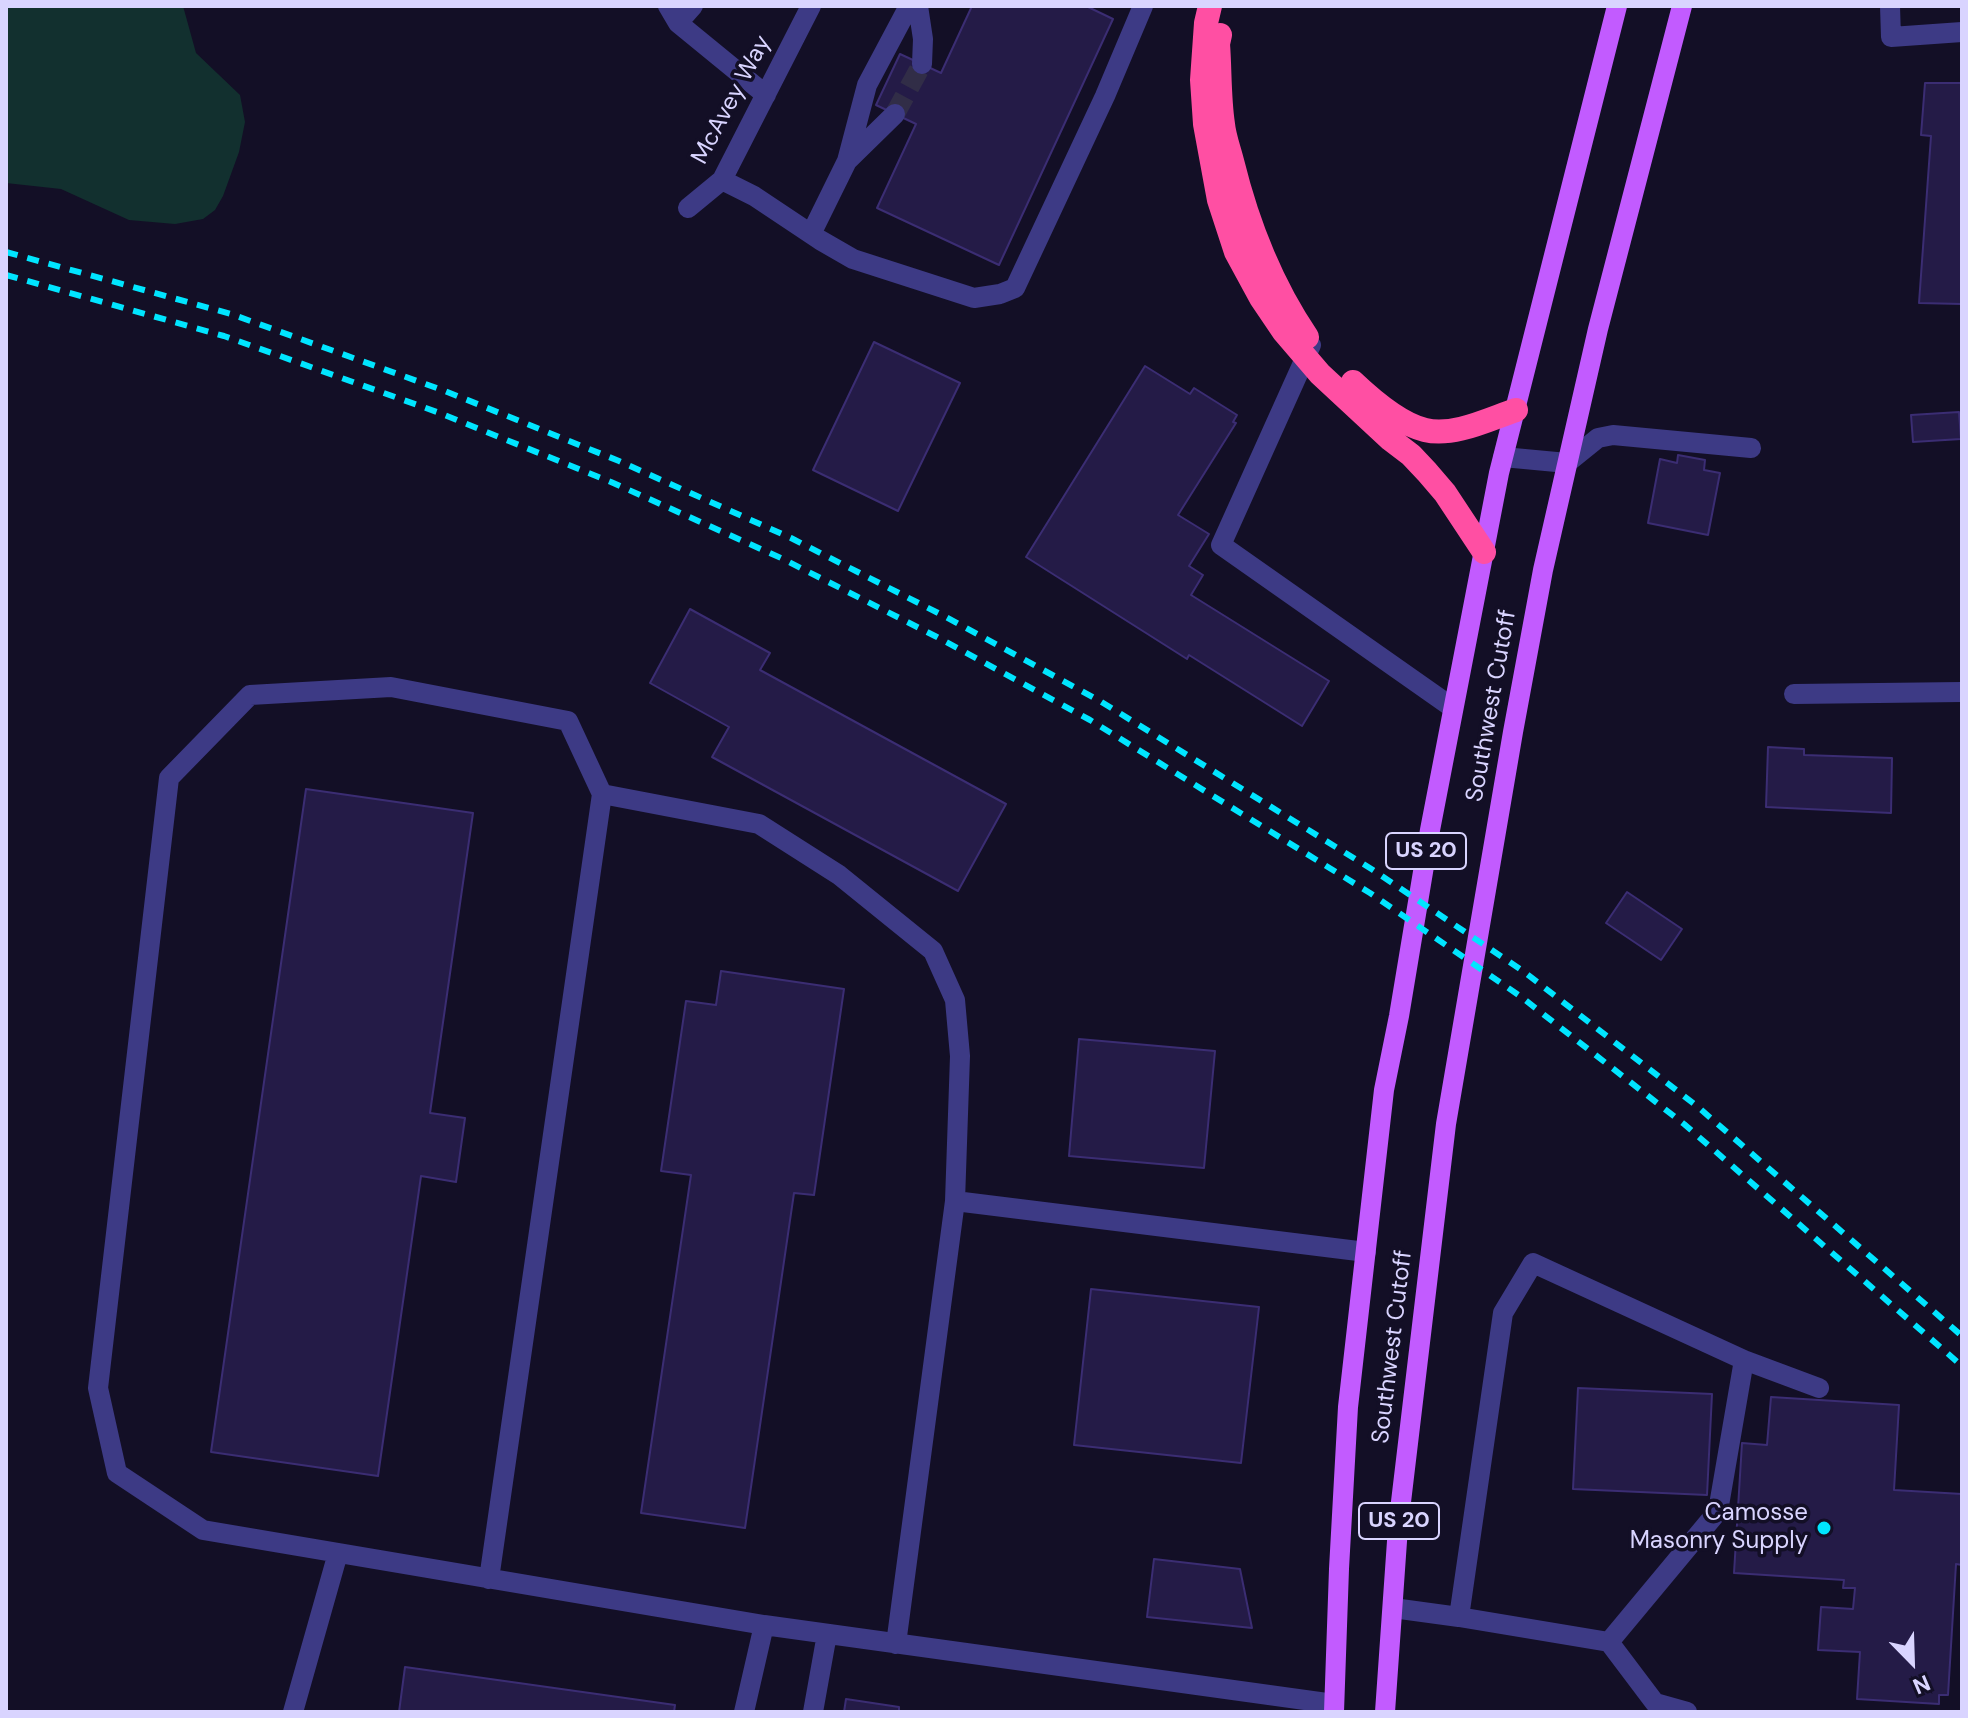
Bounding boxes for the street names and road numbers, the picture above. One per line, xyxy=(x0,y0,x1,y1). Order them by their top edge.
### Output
street label: McAvey Way xyxy=(686,31,778,169)
street label: Southwest Cutoff xyxy=(1461,608,1523,804)
road number: US 20 xyxy=(1386,833,1466,869)
street label: Southwest Cutoff xyxy=(1367,1249,1419,1445)
road number: US 20 xyxy=(1359,1503,1439,1539)

